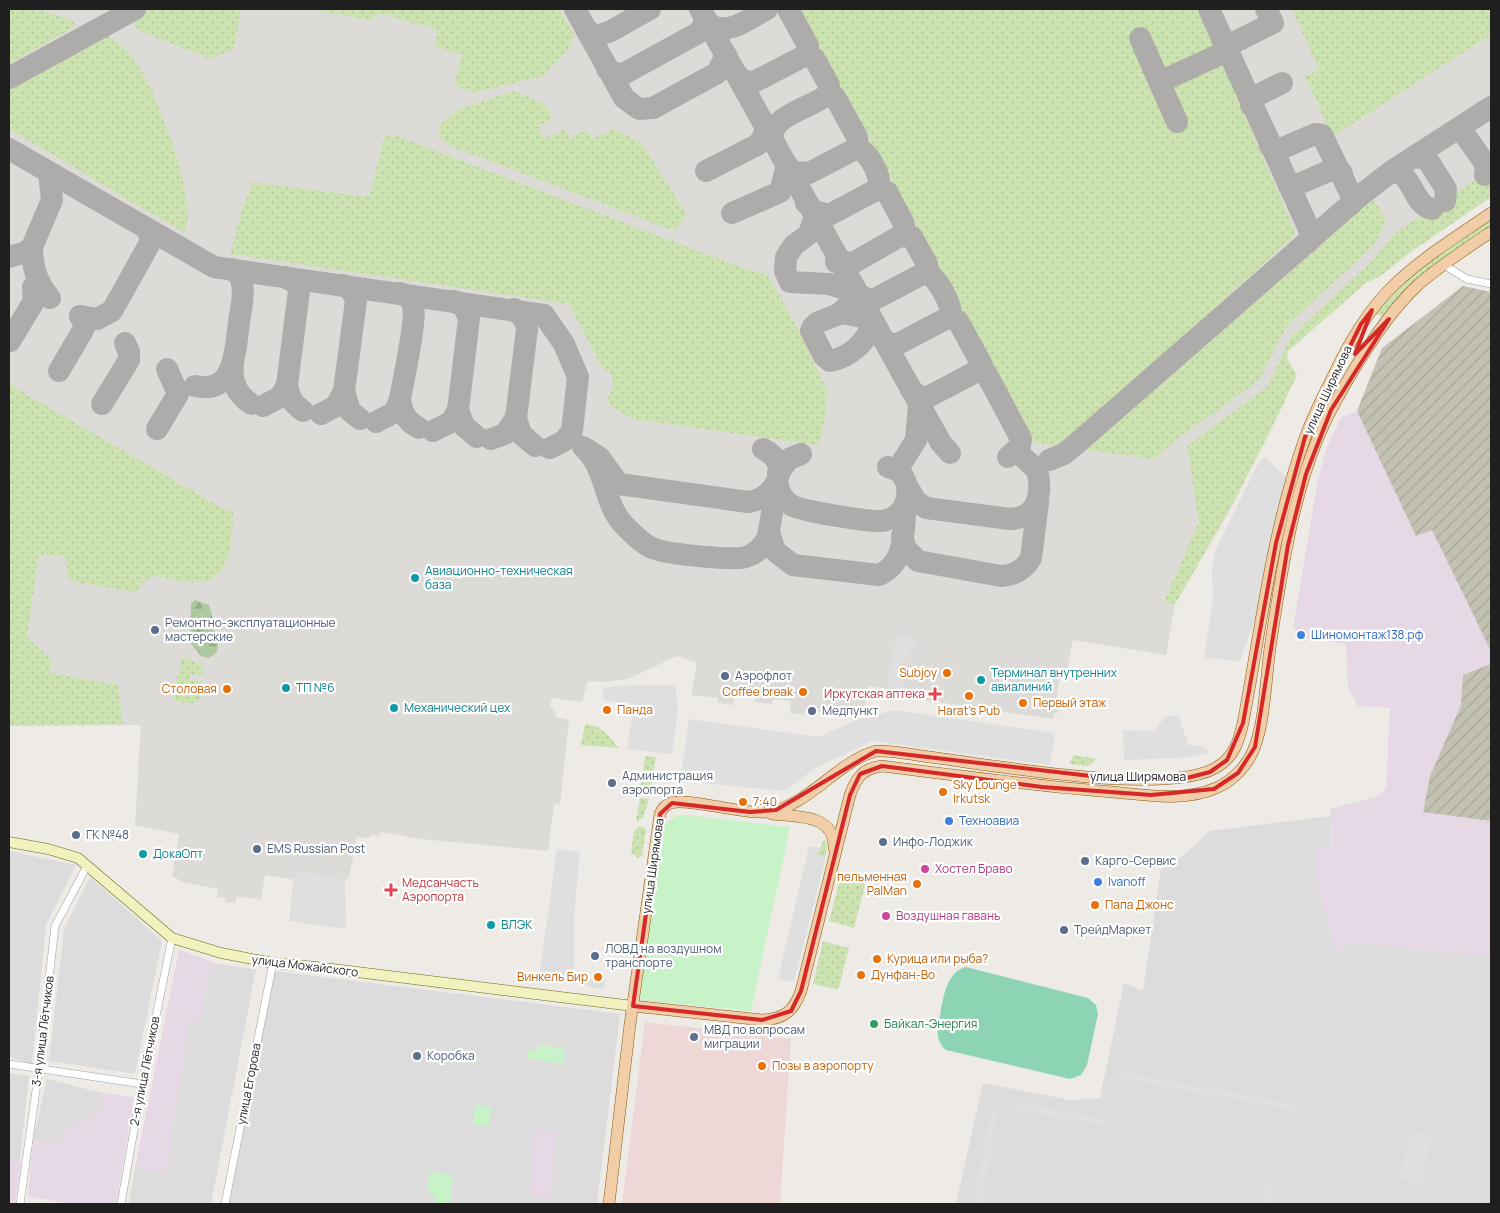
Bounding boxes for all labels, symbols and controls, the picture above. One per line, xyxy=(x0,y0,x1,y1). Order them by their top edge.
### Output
street label: улица Ширямова xyxy=(1300,343,1356,437)
place label: Авиационно-техническая база xyxy=(425,562,573,593)
marker: Авиационно-техническая база xyxy=(409,572,421,584)
place label: Ремонтно-эксплуатационные мастерские xyxy=(165,614,336,645)
marker: Ремонтно-эксплуатационные мастерские xyxy=(149,624,161,636)
place label: Шиномонтаж138.рф xyxy=(1311,626,1424,643)
marker: Шиномонтаж138.рф xyxy=(1295,629,1307,641)
place label: Subjoy xyxy=(899,664,938,681)
place label: Терминал внутренних авиалиний xyxy=(991,664,1118,695)
place label: Аэрофлот xyxy=(735,667,792,684)
marker: Subjoy xyxy=(941,667,953,679)
marker: Аэрофлот xyxy=(719,670,731,682)
marker: Терминал внутренних авиалиний xyxy=(975,674,987,686)
place label: ТП №6 xyxy=(296,679,335,696)
place label: Столовая xyxy=(162,680,217,697)
marker: ТП №6 xyxy=(280,682,292,694)
marker: Столовая xyxy=(221,683,233,695)
place label: Coffee break xyxy=(722,683,794,700)
place label: Иркутская аптека xyxy=(824,685,925,702)
marker: Coffee break xyxy=(797,686,809,698)
marker: Иркутская аптека xyxy=(929,688,941,700)
marker: Harat's Pub xyxy=(963,690,975,702)
place label: Первый этаж xyxy=(1033,694,1107,711)
marker: Первый этаж xyxy=(1017,697,1029,709)
place label: Механический цех xyxy=(404,699,511,716)
place label: Панда xyxy=(617,701,653,718)
marker: Механический цех xyxy=(388,702,400,714)
place label: Медпункт xyxy=(822,702,879,719)
place label: Harat's Pub xyxy=(938,702,1000,719)
marker: Панда xyxy=(601,704,613,716)
marker: Медпункт xyxy=(806,705,818,717)
place label: Администрация аэропорта xyxy=(622,767,713,798)
street label: улица Ширямова xyxy=(1090,768,1186,785)
place label: Sky Lounge Irkutsk xyxy=(953,776,1017,807)
marker: Администрация аэропорта xyxy=(606,777,618,789)
marker: Sky Lounge Irkutsk xyxy=(937,786,949,798)
place label: 7:40 xyxy=(753,793,777,810)
marker: 7:40 xyxy=(737,796,749,808)
place label: Техноавиа xyxy=(959,812,1019,829)
marker: Техноавиа xyxy=(943,815,955,827)
street label: улица Ширямова xyxy=(637,817,668,915)
place label: ГК №48 xyxy=(86,826,129,843)
marker: ГК №48 xyxy=(70,829,82,841)
place label: Инфо-Лоджик xyxy=(893,833,974,850)
marker: Инфо-Лоджик xyxy=(877,836,889,848)
place label: EMS Russian Рost xyxy=(267,840,366,857)
marker: EMS Russian Рost xyxy=(251,843,263,855)
place label: ДокаОпт xyxy=(153,845,203,862)
marker: ДокаОпт xyxy=(137,848,149,860)
place label: Карго-Сервис xyxy=(1095,852,1176,869)
marker: Карго-Сервис xyxy=(1079,855,1091,867)
place label: Хостел Браво xyxy=(935,860,1013,877)
marker: Хостел Браво xyxy=(919,863,931,875)
place label: пельменная PalMan xyxy=(837,868,907,899)
place label: Ivanoff xyxy=(1108,873,1145,890)
place label: Медсанчасть Аэропорта xyxy=(402,874,479,905)
marker: Ivanoff xyxy=(1092,876,1104,888)
marker: пельменная PalMan xyxy=(911,878,923,890)
marker: Медсанчасть Аэропорта xyxy=(384,883,398,897)
place label: Папа Джонс xyxy=(1105,896,1174,913)
marker: Папа Джонс xyxy=(1089,899,1101,911)
place label: Воздушная гавань xyxy=(896,907,1000,924)
marker: Воздушная гавань xyxy=(880,910,892,922)
place label: ВЛЭК xyxy=(501,916,533,933)
marker: ВЛЭК xyxy=(485,919,497,931)
place label: ТрейдМаркет xyxy=(1074,921,1151,938)
marker: ТрейдМаркет xyxy=(1058,924,1070,936)
place label: ЛОВД на воздушном транспорте xyxy=(605,940,721,971)
marker: ЛОВД на воздушном транспорте xyxy=(589,950,601,962)
place label: Курица или рыба? xyxy=(887,950,988,967)
street label: улица Можайского xyxy=(251,951,359,980)
marker: Курица или рыба? xyxy=(871,953,883,965)
place label: Дунфан-Во xyxy=(871,966,935,983)
place label: Винкель Бир xyxy=(517,968,588,985)
marker: Дунфан-Во xyxy=(855,969,867,981)
marker: Винкель Бир xyxy=(592,971,604,983)
street label: 3-я улица Лётчиков xyxy=(27,974,58,1087)
street label: 2-я улица Лётчиков xyxy=(126,1014,164,1127)
place label: Байкал-Энергия xyxy=(884,1015,977,1032)
marker: Байкал-Энергия xyxy=(868,1018,880,1030)
place label: МВД по вопросам миграции xyxy=(704,1021,805,1052)
marker: МВД по вопросам миграции xyxy=(688,1031,700,1043)
street label: улица Егорова xyxy=(232,1042,265,1126)
place label: Коробка xyxy=(427,1047,475,1064)
marker: Коробка xyxy=(411,1050,423,1062)
place label: Позы в аэропорту xyxy=(772,1057,874,1074)
marker: Позы в аэропорту xyxy=(756,1060,768,1072)

